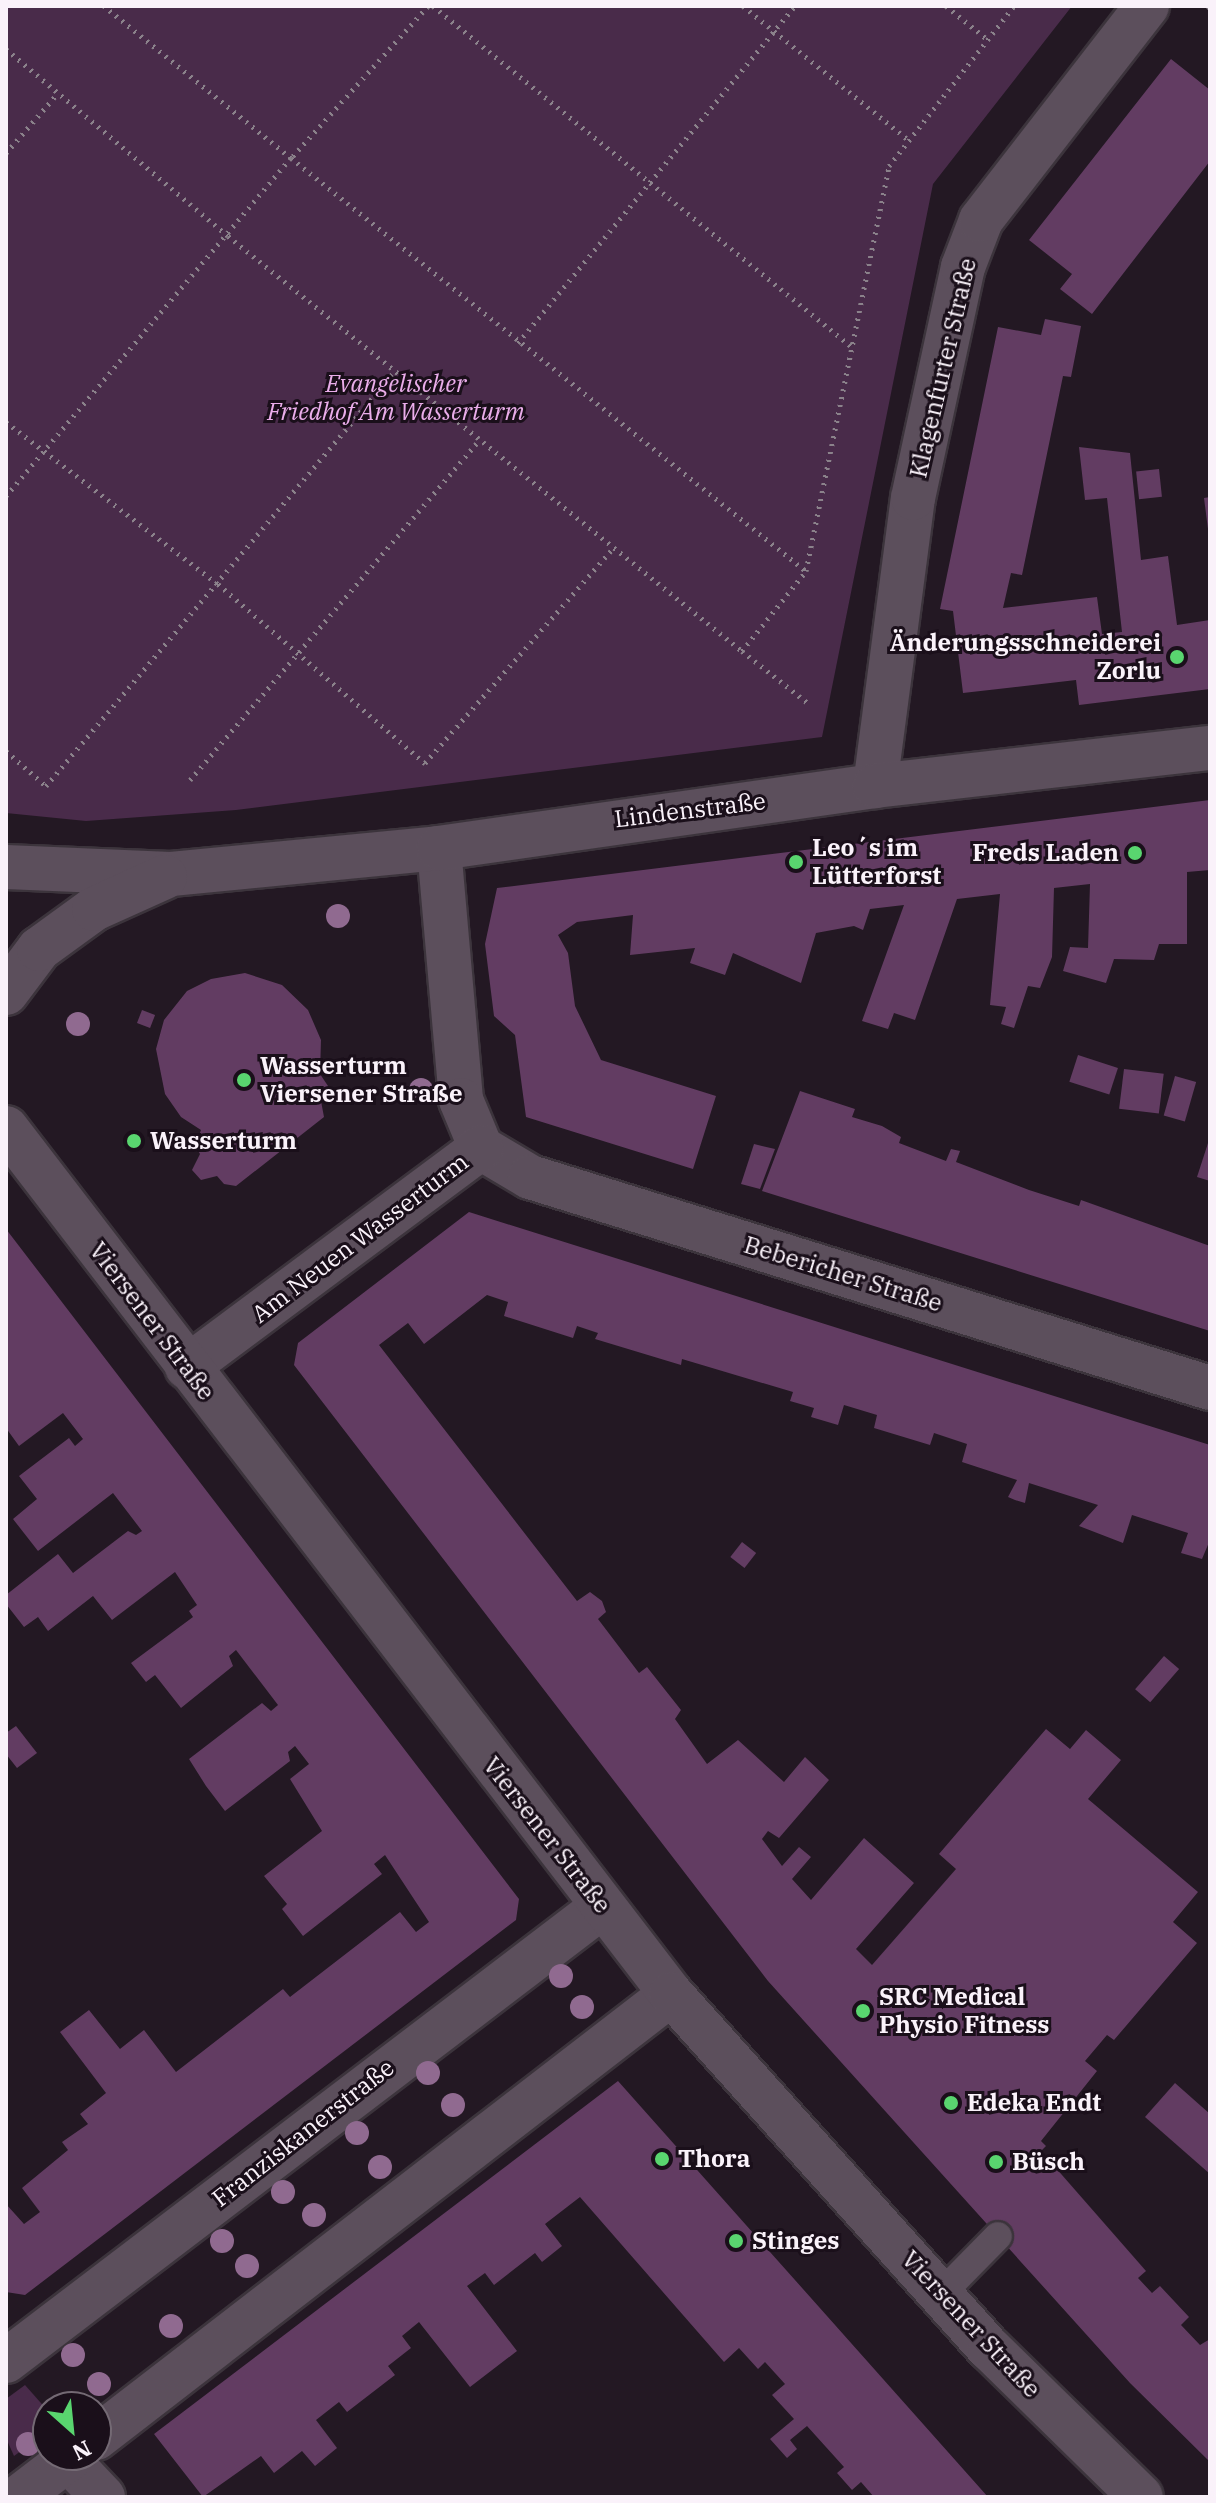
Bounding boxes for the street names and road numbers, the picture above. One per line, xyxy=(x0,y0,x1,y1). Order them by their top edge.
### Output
street label: Klagenfurter Straße xyxy=(904,255,982,481)
street label: Lindenstraße xyxy=(613,786,767,834)
street label: Am Neuen Wasserturm xyxy=(246,1147,474,1329)
street label: Bebericher Straße xyxy=(740,1230,946,1318)
street label: Viersener Straße xyxy=(83,1236,221,1406)
street label: Viersener Straße xyxy=(477,1751,617,1919)
street label: Franziskanerstraße xyxy=(206,2053,400,2213)
street label: Viersener Straße xyxy=(896,2245,1046,2403)

